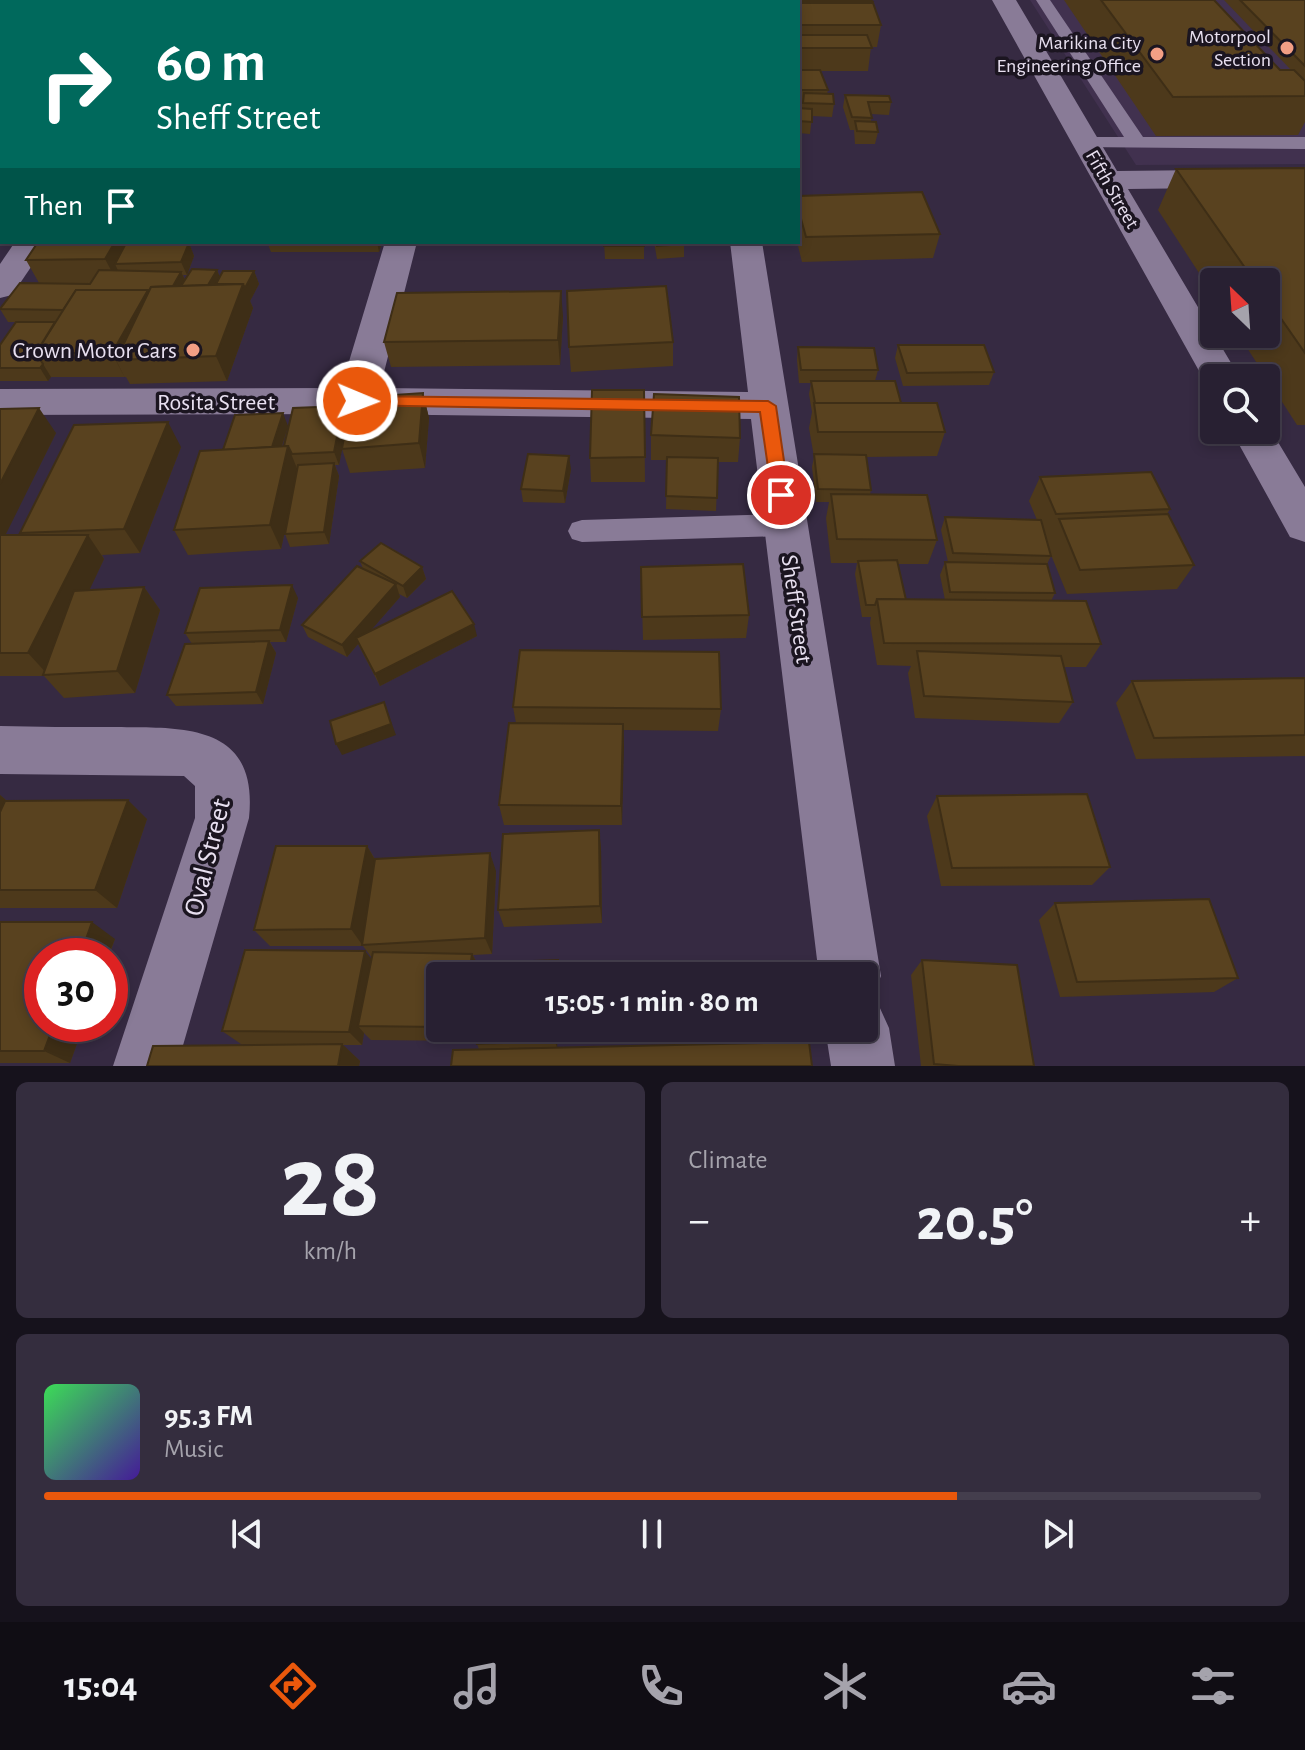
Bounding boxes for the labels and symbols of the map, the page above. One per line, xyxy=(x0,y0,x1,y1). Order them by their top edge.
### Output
place label: Motorpool Section xyxy=(1189,27,1271,70)
place label: Marikina City Engineering Office xyxy=(996,33,1141,76)
marker: Motorpool Section xyxy=(1278,39,1296,57)
marker: Marikina City Engineering Office xyxy=(1148,45,1166,63)
street label: Fifth Street xyxy=(1082,147,1143,233)
north arrow xyxy=(1200,268,1280,348)
place label: Crown Motor Cars xyxy=(13,339,177,363)
marker: Crown Motor Cars xyxy=(184,341,202,359)
position arrow xyxy=(315,359,399,443)
street label: Rosita Street xyxy=(157,391,275,415)
pin xyxy=(747,461,815,529)
street label: Sheff Street xyxy=(776,553,816,665)
street label: Oval Street xyxy=(180,796,236,919)
speed limit sign: 30 xyxy=(24,938,128,1042)

